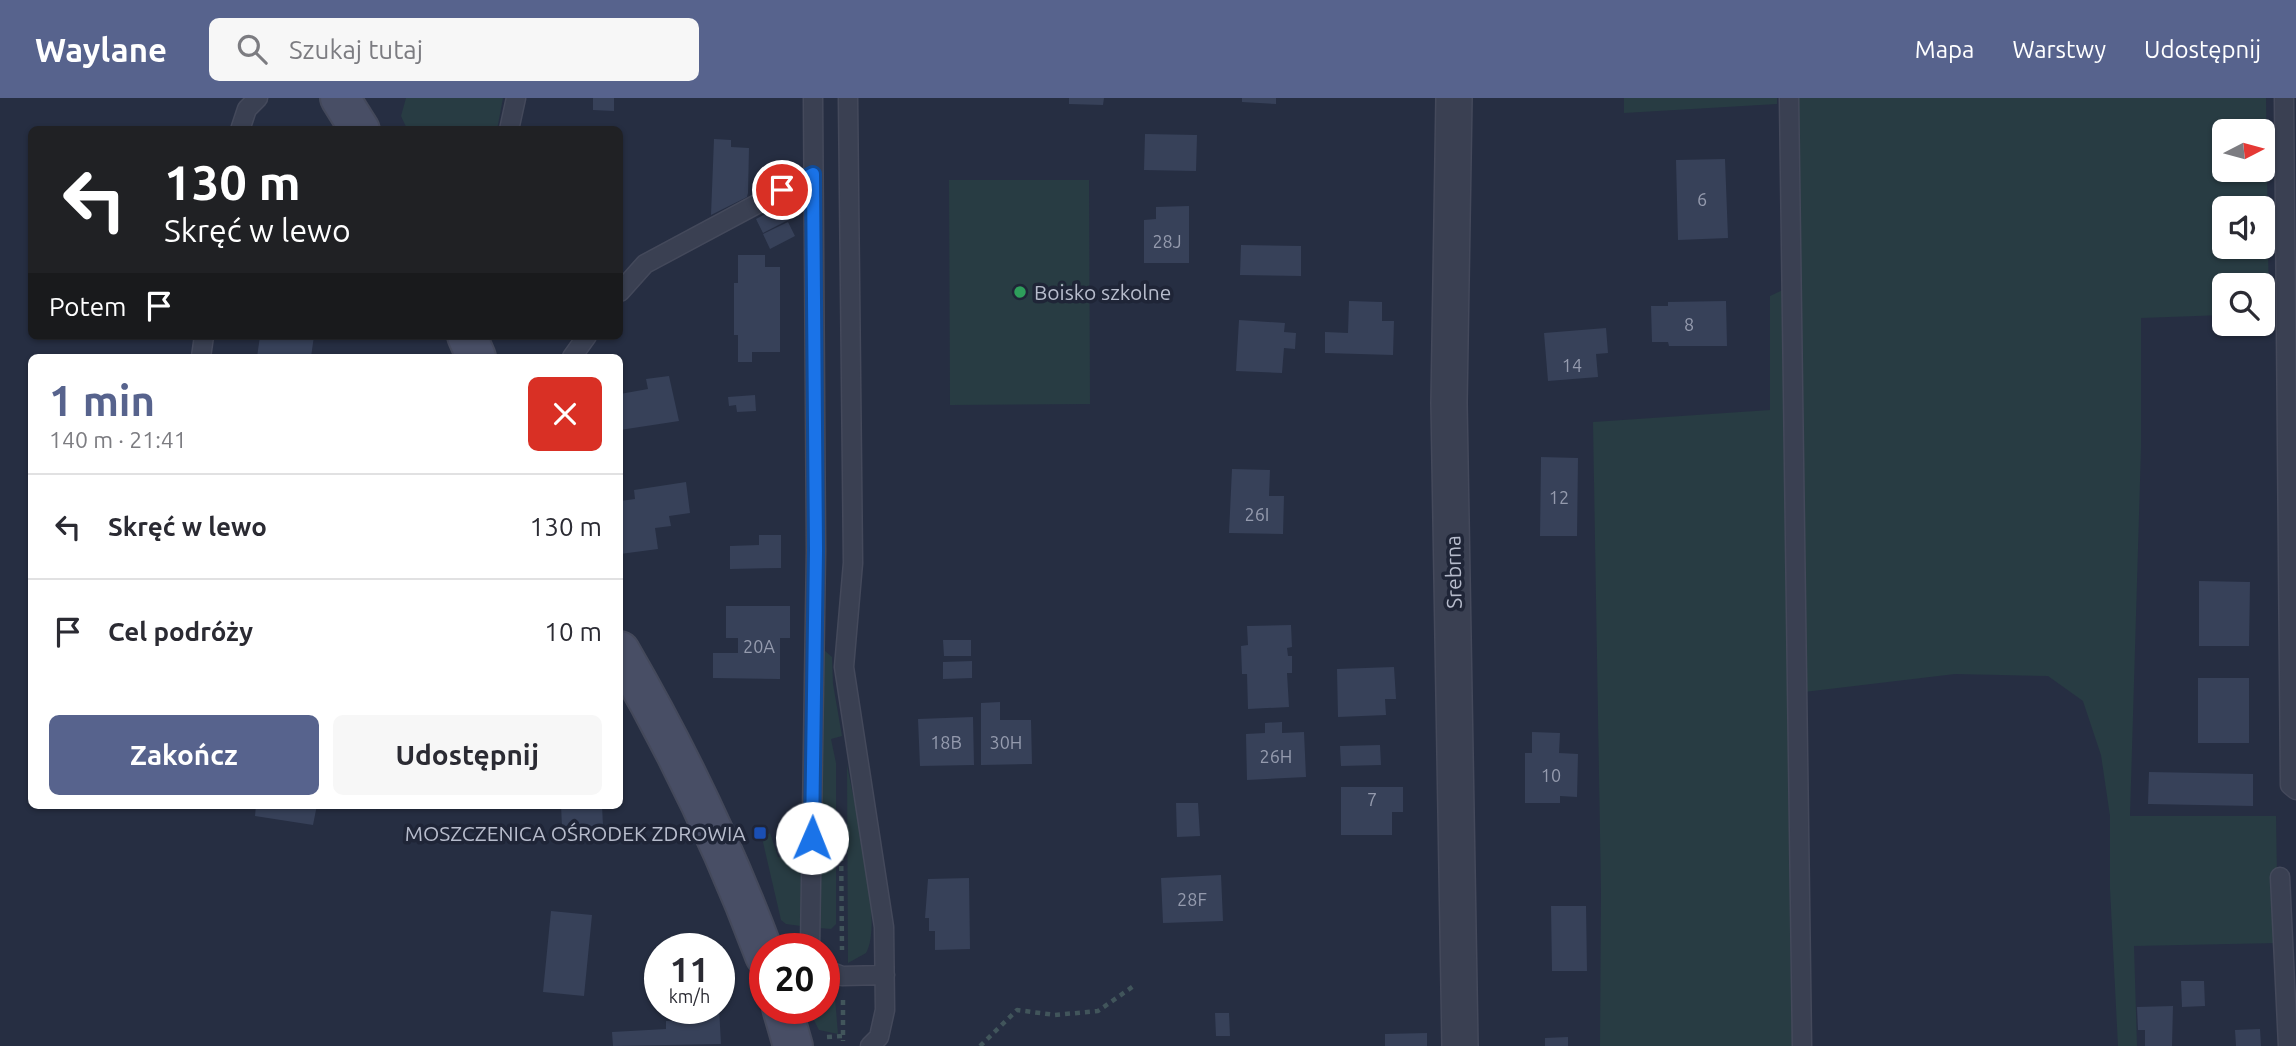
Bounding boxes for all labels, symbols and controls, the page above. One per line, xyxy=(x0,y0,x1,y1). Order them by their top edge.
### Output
search box xyxy=(209,18,699,81)
icon: search xyxy=(233,30,271,68)
text: Waylane xyxy=(35,31,167,68)
text: Szukaj tutaj xyxy=(289,35,423,64)
text: Mapa xyxy=(1915,36,1974,63)
text: Warstwy xyxy=(2012,36,2106,63)
text: Udostępnij xyxy=(2144,36,2261,63)
north arrow xyxy=(2212,119,2275,182)
map controls xyxy=(2212,119,2275,336)
icon: left xyxy=(49,154,140,245)
text: 130 m xyxy=(164,154,301,209)
pin xyxy=(752,160,812,220)
icon: arrive xyxy=(763,171,801,209)
house number: 6 xyxy=(1697,189,1707,209)
button: sound xyxy=(2212,196,2275,259)
text: Skręć w lewo xyxy=(164,212,351,248)
house number: 28J xyxy=(1152,231,1182,251)
button: search xyxy=(2212,273,2275,336)
place label: Boisko szkolne xyxy=(1034,280,1171,304)
marker: Boisko szkolne xyxy=(1012,284,1028,300)
icon: arrive xyxy=(140,287,178,325)
text: Potem xyxy=(49,292,126,321)
house number: 8 xyxy=(1684,314,1694,334)
house number: 14 xyxy=(1562,355,1582,375)
text: 1 min xyxy=(49,377,155,424)
button: close xyxy=(528,377,602,451)
text: 140 m · 21:41 xyxy=(49,427,187,452)
house number: 12 xyxy=(1549,487,1569,507)
house number: 26I xyxy=(1245,504,1269,524)
icon: left xyxy=(49,508,87,546)
text: Skręć w lewo xyxy=(108,512,267,541)
text: 130 m xyxy=(530,512,602,541)
street label: Srebrna xyxy=(1440,535,1466,609)
icon: arrive xyxy=(49,613,87,651)
text: Cel podróży xyxy=(108,617,253,646)
text: 10 m xyxy=(544,617,602,646)
house number: 20A xyxy=(743,636,775,656)
button: Zakończ xyxy=(49,715,319,795)
button: Udostępnij xyxy=(333,715,602,795)
house number: 18B xyxy=(930,732,962,752)
house number: 30H xyxy=(990,732,1022,752)
house number: 26H xyxy=(1260,746,1292,766)
house number: 10 xyxy=(1541,765,1561,785)
house number: 7 xyxy=(1367,789,1377,809)
position arrow xyxy=(775,801,849,875)
place label: MOSZCZENICA OŚRODEK ZDROWIA xyxy=(405,821,746,845)
marker: MOSZCZENICA OŚRODEK ZDROWIA xyxy=(752,825,768,841)
house number: 28F xyxy=(1177,889,1207,909)
speed limit sign: 20 xyxy=(749,933,840,1024)
text: 11 xyxy=(670,949,709,989)
text: km/h xyxy=(669,986,710,1006)

